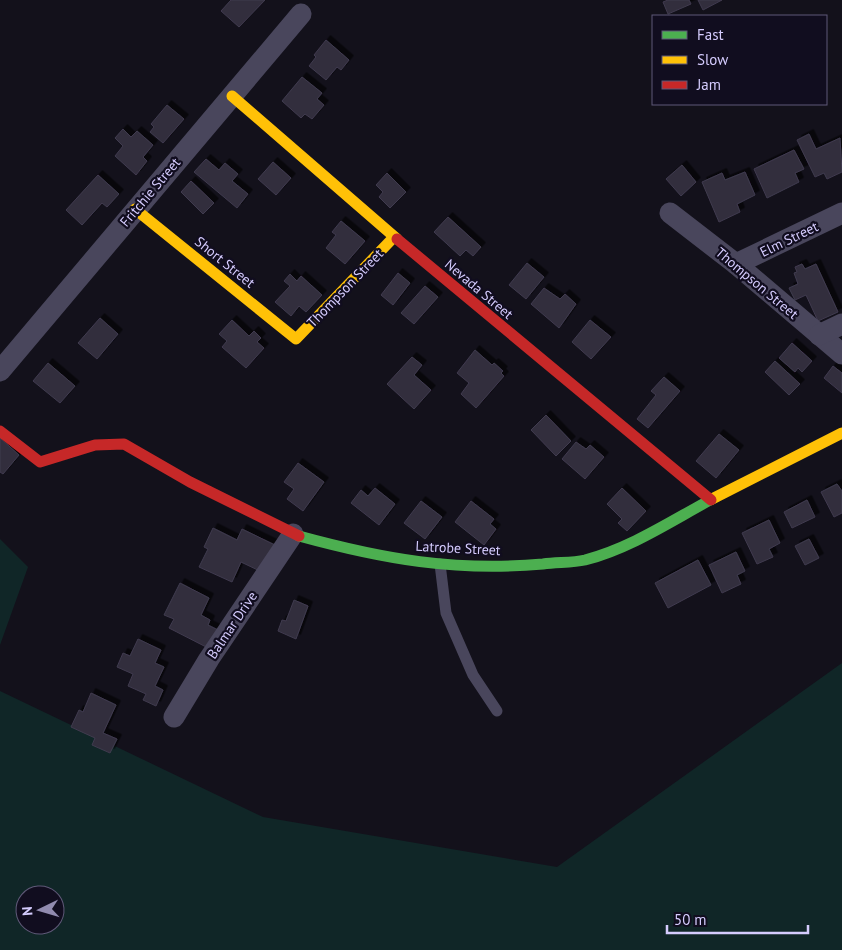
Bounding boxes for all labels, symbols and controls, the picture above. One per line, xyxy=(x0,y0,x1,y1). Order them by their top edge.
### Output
legend xyxy=(652,15,827,105)
text: Fast xyxy=(697,25,724,44)
text: Slow xyxy=(697,50,728,69)
text: Jam xyxy=(696,75,721,94)
street label: Fritchie Street xyxy=(116,154,184,230)
street label: Elm Street xyxy=(757,217,821,261)
street label: Short Street xyxy=(191,232,259,292)
street label: Thompson Street xyxy=(712,243,802,323)
street label: Thompson Street xyxy=(303,245,387,331)
street label: Nevada Street xyxy=(441,255,517,323)
street label: Latrobe Street xyxy=(415,537,501,559)
street label: Balmar Drive xyxy=(203,588,261,662)
north arrow xyxy=(15,885,65,935)
scale bar xyxy=(667,902,808,934)
text: N xyxy=(18,906,36,917)
text: 50 m xyxy=(674,910,707,929)

